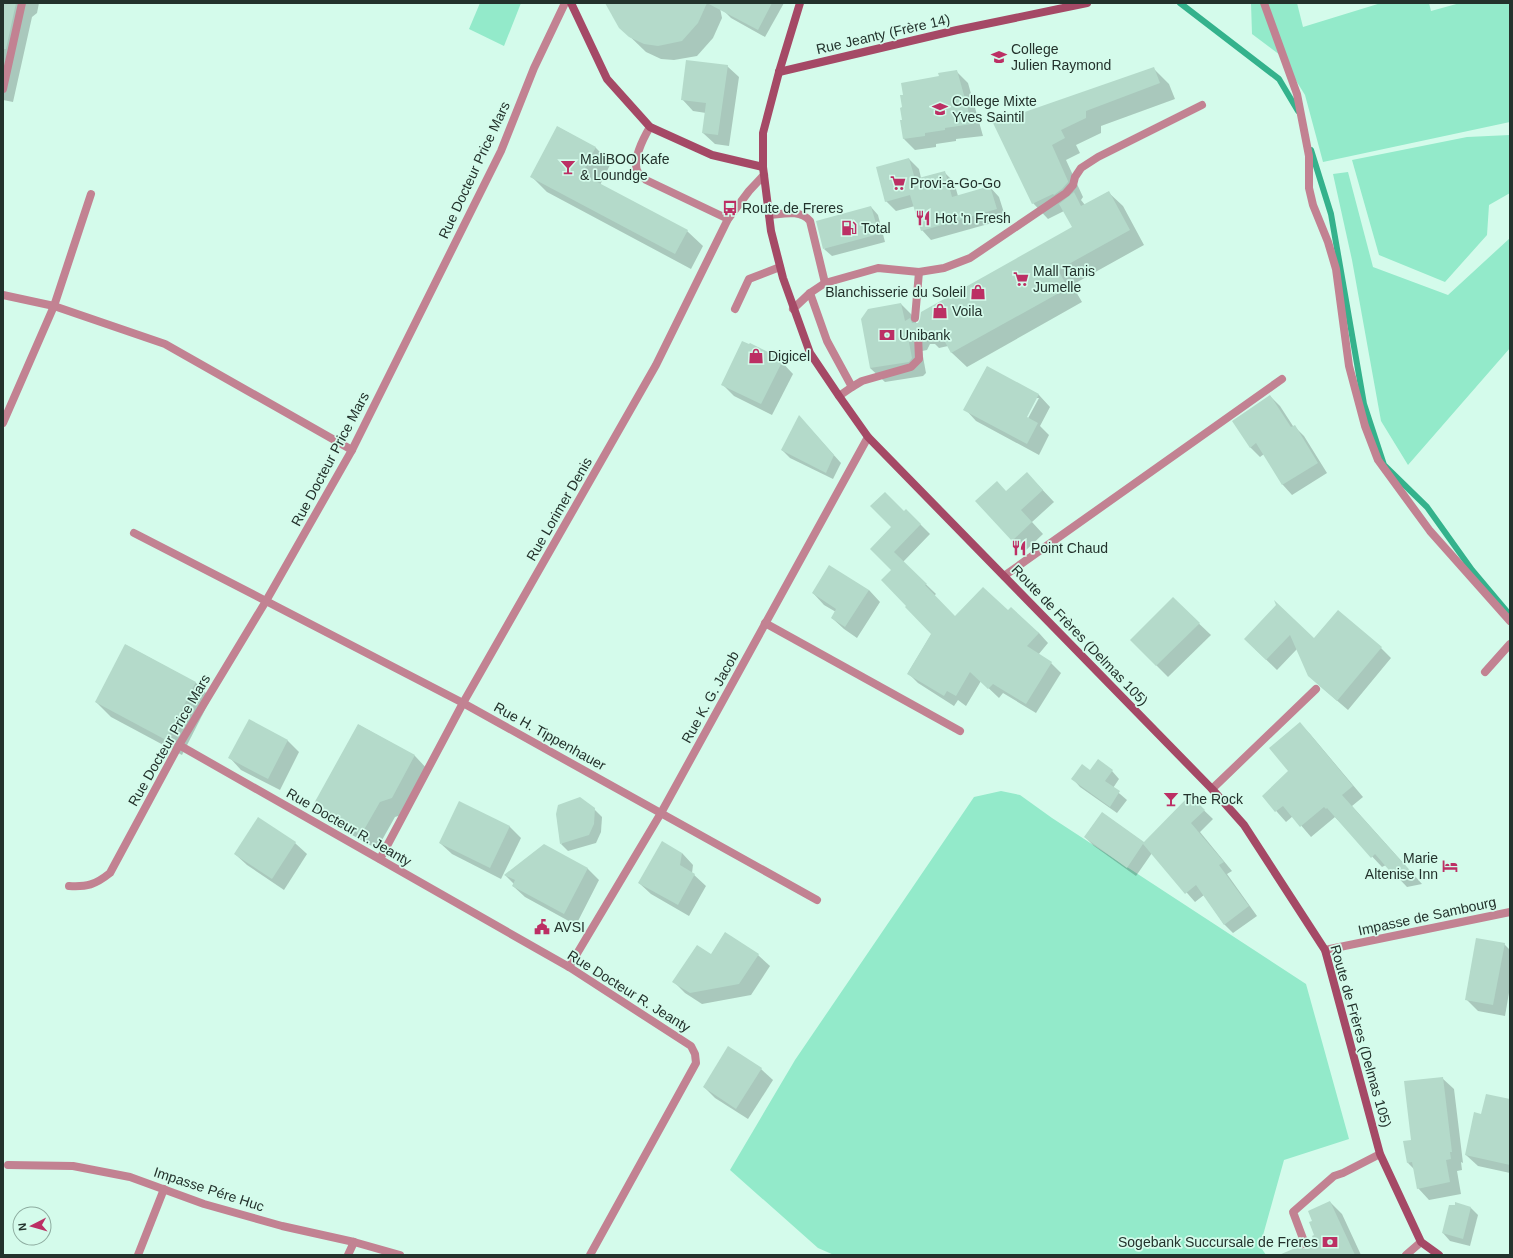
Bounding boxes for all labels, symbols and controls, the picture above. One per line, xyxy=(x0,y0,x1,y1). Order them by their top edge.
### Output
street label: Rue Jeanty (Frère 14) xyxy=(814,11,952,57)
place label: College Julien Raymond xyxy=(1011,41,1111,73)
school or university icon: College Julien Raymond xyxy=(990,48,1008,66)
place label: College Mixte Yves Saintil xyxy=(952,93,1037,125)
street label: Rue Docteur Price Mars xyxy=(435,99,513,241)
school or university icon: College Mixte Yves Saintil xyxy=(931,100,949,118)
place label: MaliBOO Kafe & Loundge xyxy=(580,151,670,183)
bar icon: MaliBOO Kafe & Loundge xyxy=(559,158,577,176)
supermarket icon: Provi-a-Go-Go xyxy=(889,174,907,192)
place label: Provi-a-Go-Go xyxy=(910,175,1001,191)
bus stop icon: Route de Freres xyxy=(721,199,739,217)
place label: Route de Freres xyxy=(742,200,843,216)
restaurant icon: Hot 'n Fresh xyxy=(914,209,932,227)
place label: Hot 'n Fresh xyxy=(935,210,1011,226)
fuel station icon: Total xyxy=(840,219,858,237)
place label: Total xyxy=(861,220,891,236)
place label: Mall Tanis Jumelle xyxy=(1033,263,1095,295)
supermarket icon: Mall Tanis Jumelle xyxy=(1012,270,1030,288)
shop icon: Blanchisserie du Soleil xyxy=(969,283,987,301)
place label: Blanchisserie du Soleil xyxy=(825,284,966,300)
shop icon: Voila xyxy=(931,302,949,320)
place label: Voila xyxy=(952,303,983,319)
bank icon: Unibank xyxy=(878,326,896,344)
place label: Unibank xyxy=(899,327,951,343)
shop icon: Digicel xyxy=(747,347,765,365)
place label: Digicel xyxy=(768,348,810,364)
street label: Rue Docteur Price Mars xyxy=(288,389,372,529)
street label: Rue Lorimer Denis xyxy=(523,454,595,564)
restaurant icon: Point Chaud xyxy=(1010,539,1028,557)
place label: Point Chaud xyxy=(1031,540,1108,556)
street label: Route de Frères (Delmas 105) xyxy=(1009,561,1151,709)
street label: Rue K. G. Jacob xyxy=(678,648,742,746)
street label: Rue Docteur Price Mars xyxy=(125,671,213,809)
street label: Rue H. Tippenhauer xyxy=(491,699,609,774)
street label: Rue Docteur R. Jeanty xyxy=(284,785,414,869)
bar icon: The Rock xyxy=(1162,790,1180,808)
place label: The Rock xyxy=(1183,791,1244,807)
place label: Marie Altenise Inn xyxy=(1365,850,1438,882)
hotel icon: Marie Altenise Inn xyxy=(1441,857,1459,875)
street label: Impasse de Sambourg xyxy=(1356,894,1498,938)
public building icon: AVSI xyxy=(533,918,551,936)
place label: AVSI xyxy=(554,919,585,935)
street label: Route de Frères (Delmas 105) xyxy=(1327,943,1395,1129)
street label: Rue Docteur R. Jeanty xyxy=(565,947,693,1035)
street label: Impasse Pére Huc xyxy=(152,1164,266,1214)
north arrow xyxy=(12,1206,52,1246)
text: N xyxy=(16,1222,28,1232)
bank icon: Sogebank Succursale de Freres xyxy=(1321,1233,1339,1251)
place label: Sogebank Succursale de Freres xyxy=(1118,1234,1318,1250)

